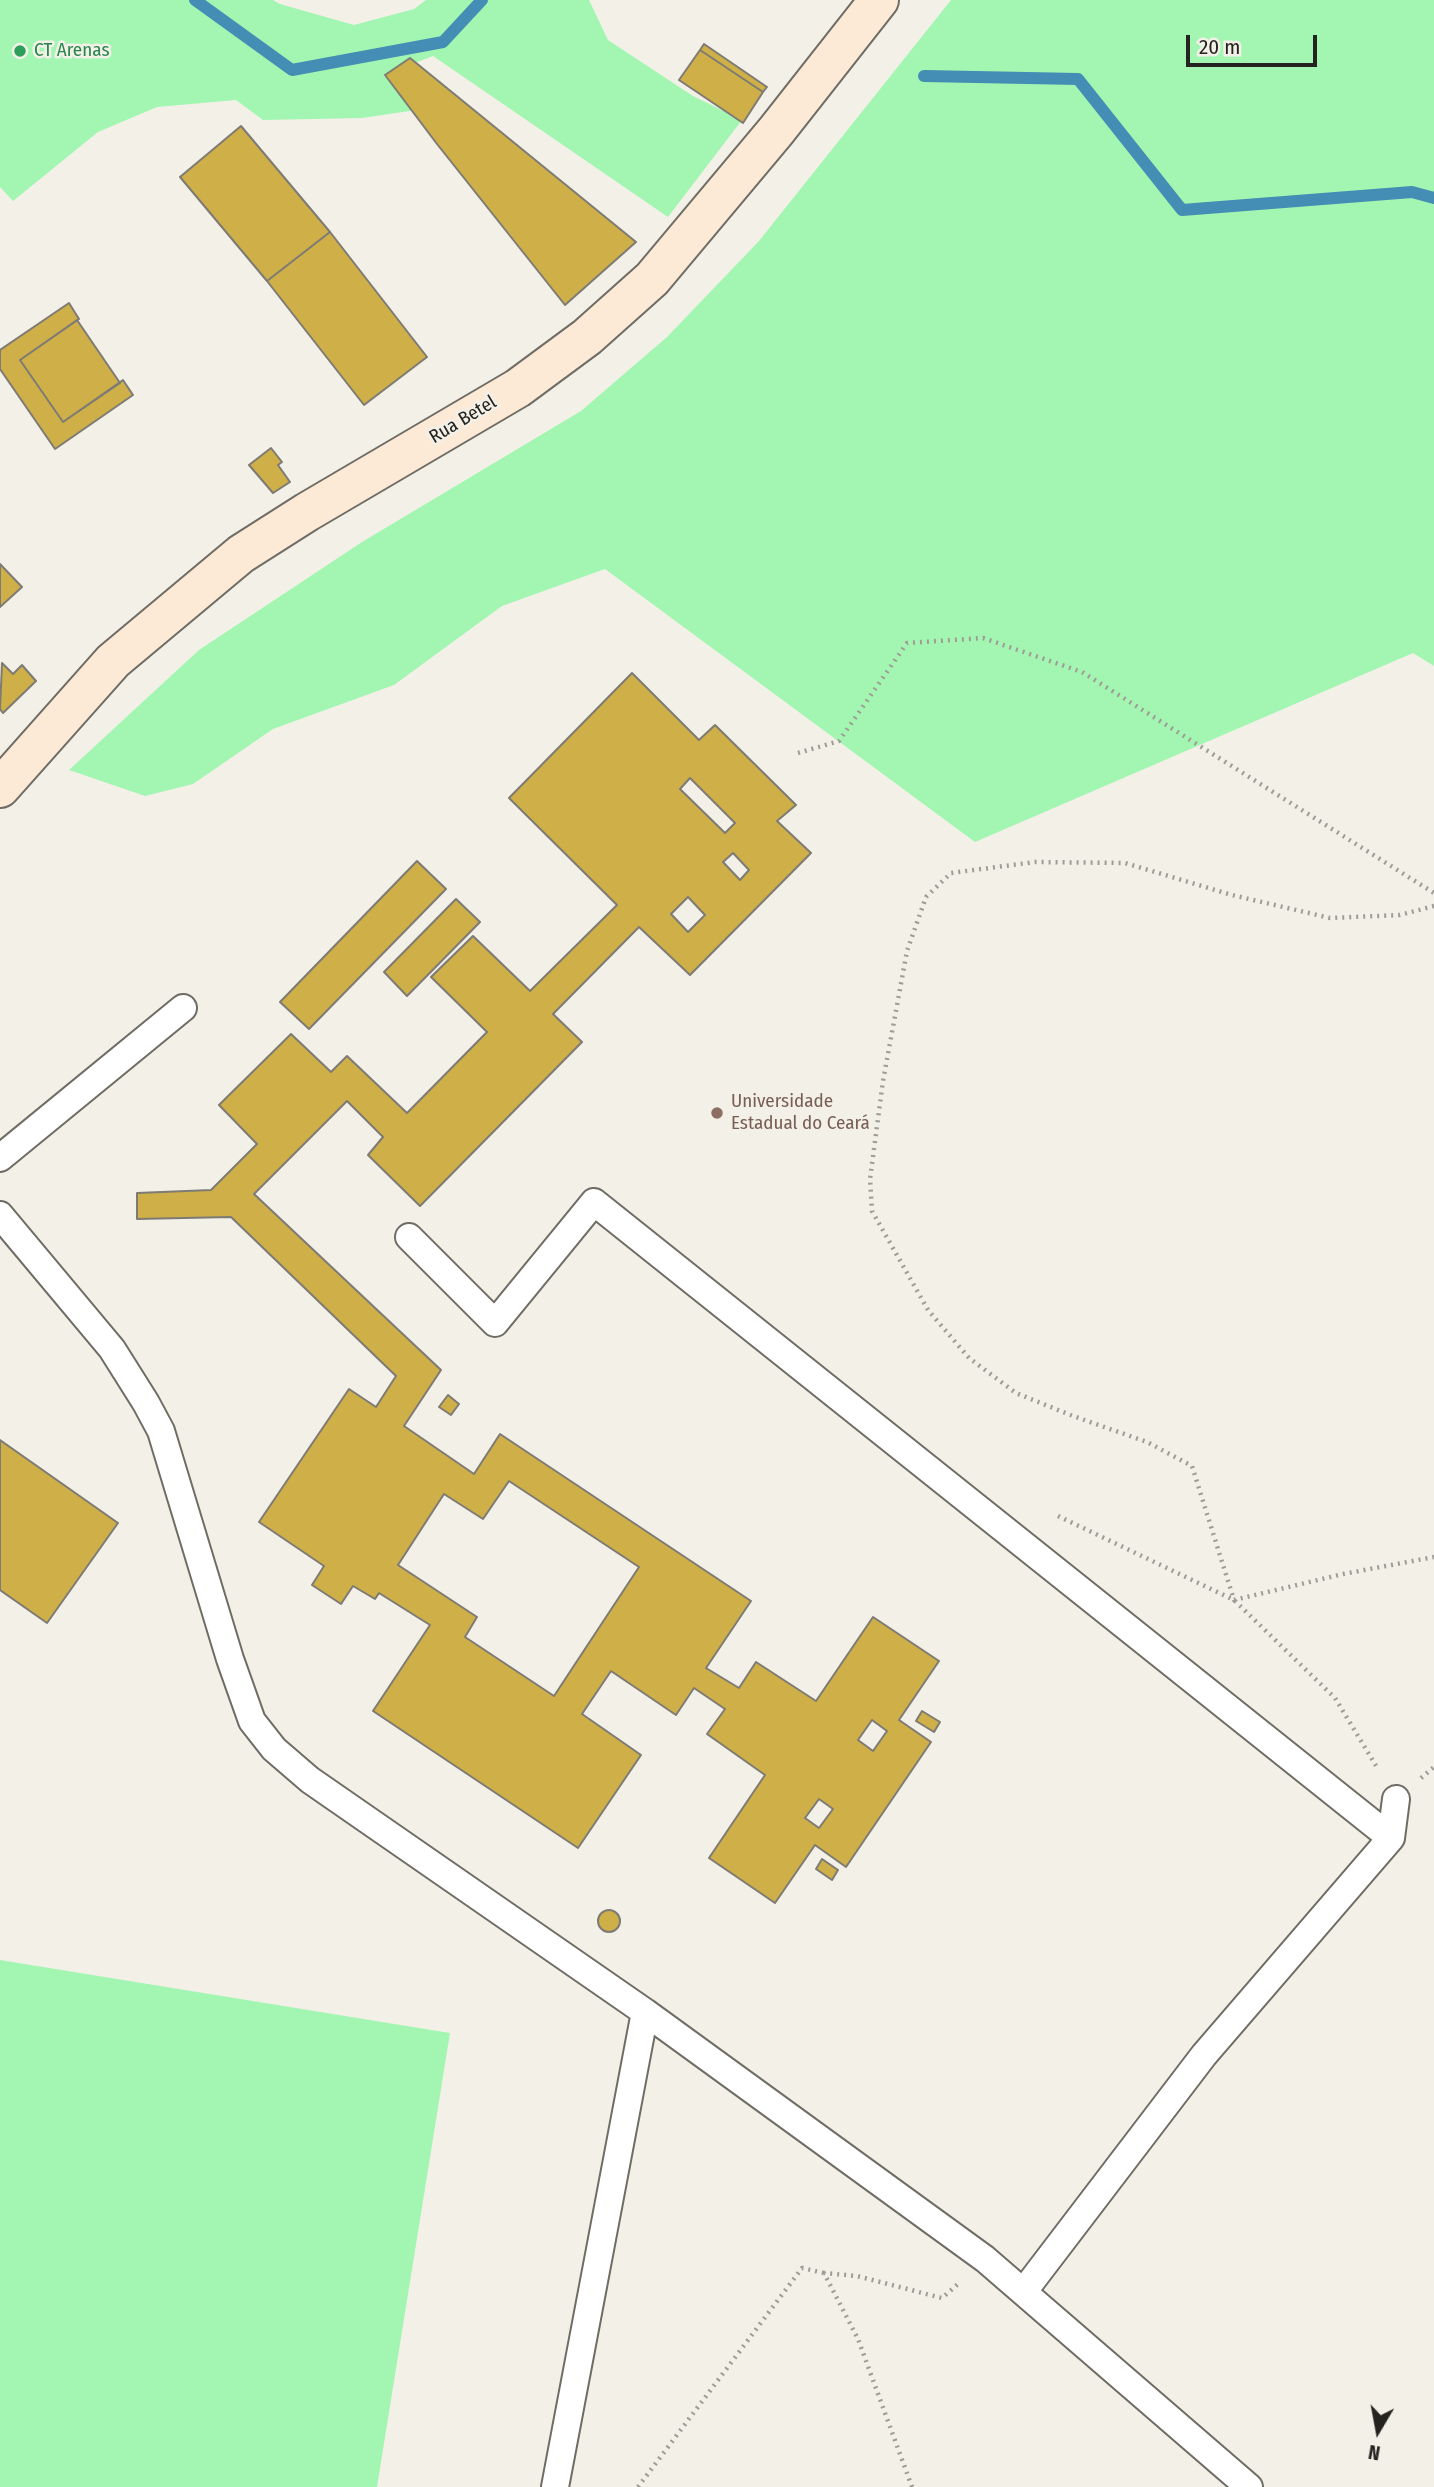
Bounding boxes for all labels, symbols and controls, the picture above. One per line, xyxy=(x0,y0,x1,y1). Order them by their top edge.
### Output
scale bar xyxy=(1189,21,1320,65)
text: 20 m xyxy=(1199,34,1240,60)
place label: CT Arenas xyxy=(34,40,110,62)
marker: CT Arenas xyxy=(12,43,28,59)
street label: Rua Betel xyxy=(425,391,501,449)
place label: Universidade Estadual do Ceará xyxy=(731,1091,870,1135)
marker: Universidade Estadual do Ceará xyxy=(709,1105,725,1121)
north arrow xyxy=(1343,2396,1413,2466)
text: N xyxy=(1367,2440,1382,2464)

